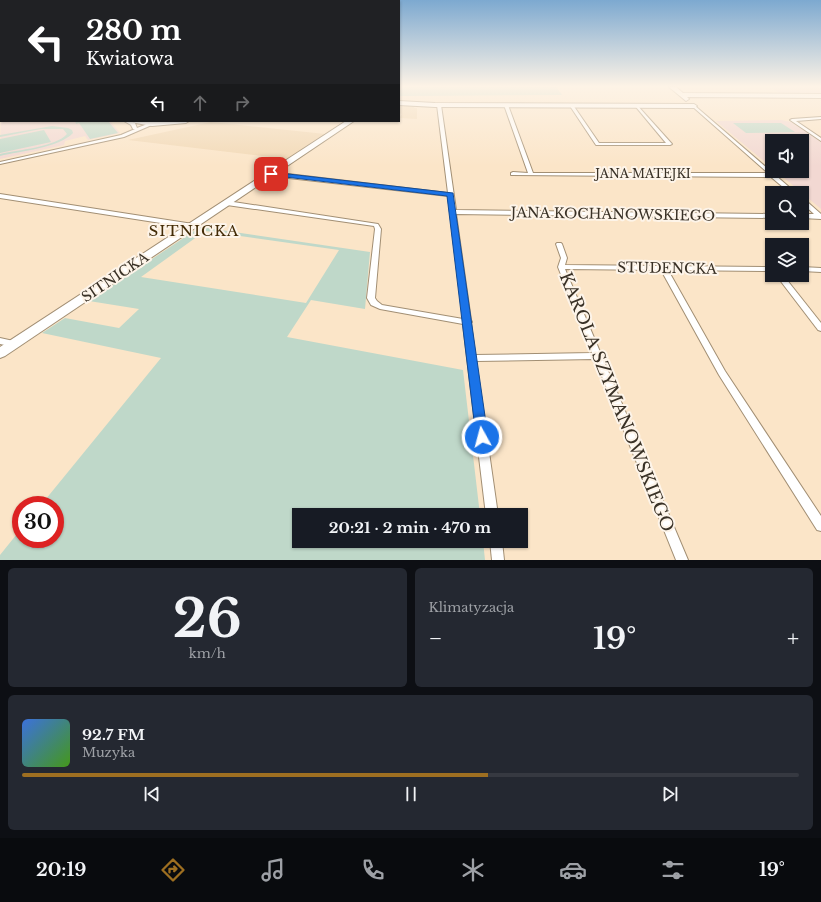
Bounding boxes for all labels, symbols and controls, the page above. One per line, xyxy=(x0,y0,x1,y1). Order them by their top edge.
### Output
text: 280 m xyxy=(86,13,182,48)
icon: left xyxy=(20,16,72,68)
text: Kwiatowa xyxy=(86,48,174,70)
icon: left xyxy=(147,92,169,114)
icon: ahead xyxy=(189,92,211,114)
icon: right xyxy=(231,92,253,114)
map controls xyxy=(765,134,809,282)
button: sound xyxy=(765,134,809,178)
pin xyxy=(254,157,288,191)
icon: arrive xyxy=(260,163,282,185)
street label: JANA MATEJKI xyxy=(593,166,691,181)
button: search xyxy=(765,186,809,230)
street label: JANA KOCHANOWSKIEGO xyxy=(509,203,715,225)
district label: SITNICKA xyxy=(149,221,239,240)
button: layers xyxy=(765,238,809,282)
street label: SITNICKA xyxy=(78,248,152,306)
street label: STUDENCKA xyxy=(617,258,717,278)
street label: KAROLA SZYMANOWSKIEGO xyxy=(555,269,678,535)
position arrow xyxy=(461,416,503,458)
speed limit sign: 30 xyxy=(12,496,64,548)
text: 20:21 · 2 min · 470 m xyxy=(329,518,491,537)
text: 26 xyxy=(173,587,242,651)
text: Klimatyzacja xyxy=(429,599,514,616)
text: 19° xyxy=(593,620,636,657)
text: − xyxy=(429,625,442,652)
text: + xyxy=(787,625,799,652)
text: km/h xyxy=(189,645,226,662)
text: 92.7 FM xyxy=(82,725,145,744)
text: Muzyka xyxy=(82,744,135,761)
icon: previous xyxy=(141,783,163,805)
icon: pause xyxy=(400,783,422,805)
icon: next xyxy=(659,783,681,805)
icon: directions xyxy=(159,856,187,884)
icon: music xyxy=(259,856,287,884)
icon: phone xyxy=(359,856,387,884)
icon: climate xyxy=(459,856,487,884)
icon: car xyxy=(559,856,587,884)
icon: filters xyxy=(659,856,687,884)
text: 20:19 xyxy=(36,859,86,881)
text: 19° xyxy=(759,859,785,881)

